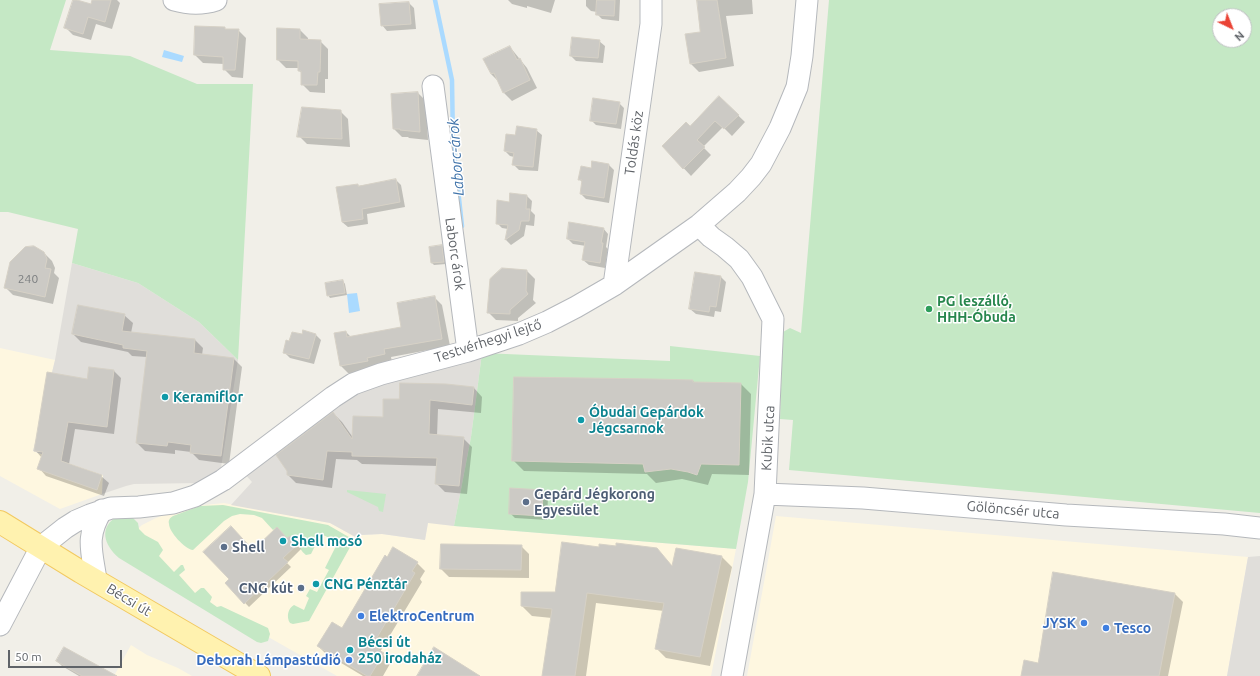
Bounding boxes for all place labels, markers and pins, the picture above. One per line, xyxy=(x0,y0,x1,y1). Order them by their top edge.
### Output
place label: PG leszálló, HHH-Óbuda xyxy=(937,293,1016,326)
marker: PG leszálló, HHH-Óbuda xyxy=(924,304,934,314)
place label: Keramiflor xyxy=(173,389,243,405)
marker: Keramiflor xyxy=(160,392,170,402)
place label: Óbudai Gepárdok Jégcsarnok xyxy=(589,404,704,436)
marker: Óbudai Gepárdok Jégcsarnok xyxy=(576,415,586,425)
place label: Gepárd Jégkorong Egyesület xyxy=(534,486,655,518)
marker: Gepárd Jégkorong Egyesület xyxy=(521,497,531,507)
place label: Shell mosó xyxy=(291,533,363,549)
marker: Shell mosó xyxy=(278,536,288,546)
place label: Shell xyxy=(232,539,265,555)
marker: Shell xyxy=(219,542,229,552)
place label: CNG Pénztár xyxy=(324,576,407,592)
marker: CNG Pénztár xyxy=(311,579,321,589)
place label: CNG kút xyxy=(239,580,293,596)
marker: CNG kút xyxy=(296,583,306,593)
place label: ElektroCentrum xyxy=(369,608,475,624)
marker: ElektroCentrum xyxy=(356,611,366,621)
place label: JYSK xyxy=(1043,615,1076,631)
marker: JYSK xyxy=(1079,618,1089,628)
place label: Tesco xyxy=(1114,620,1151,636)
marker: Tesco xyxy=(1101,623,1111,633)
place label: Bécsi út 250 irodaház xyxy=(358,634,442,666)
marker: Bécsi út 250 irodaház xyxy=(345,645,355,655)
place label: Deborah Lámpastúdió xyxy=(196,652,341,668)
marker: Deborah Lámpastúdió xyxy=(344,655,354,665)

